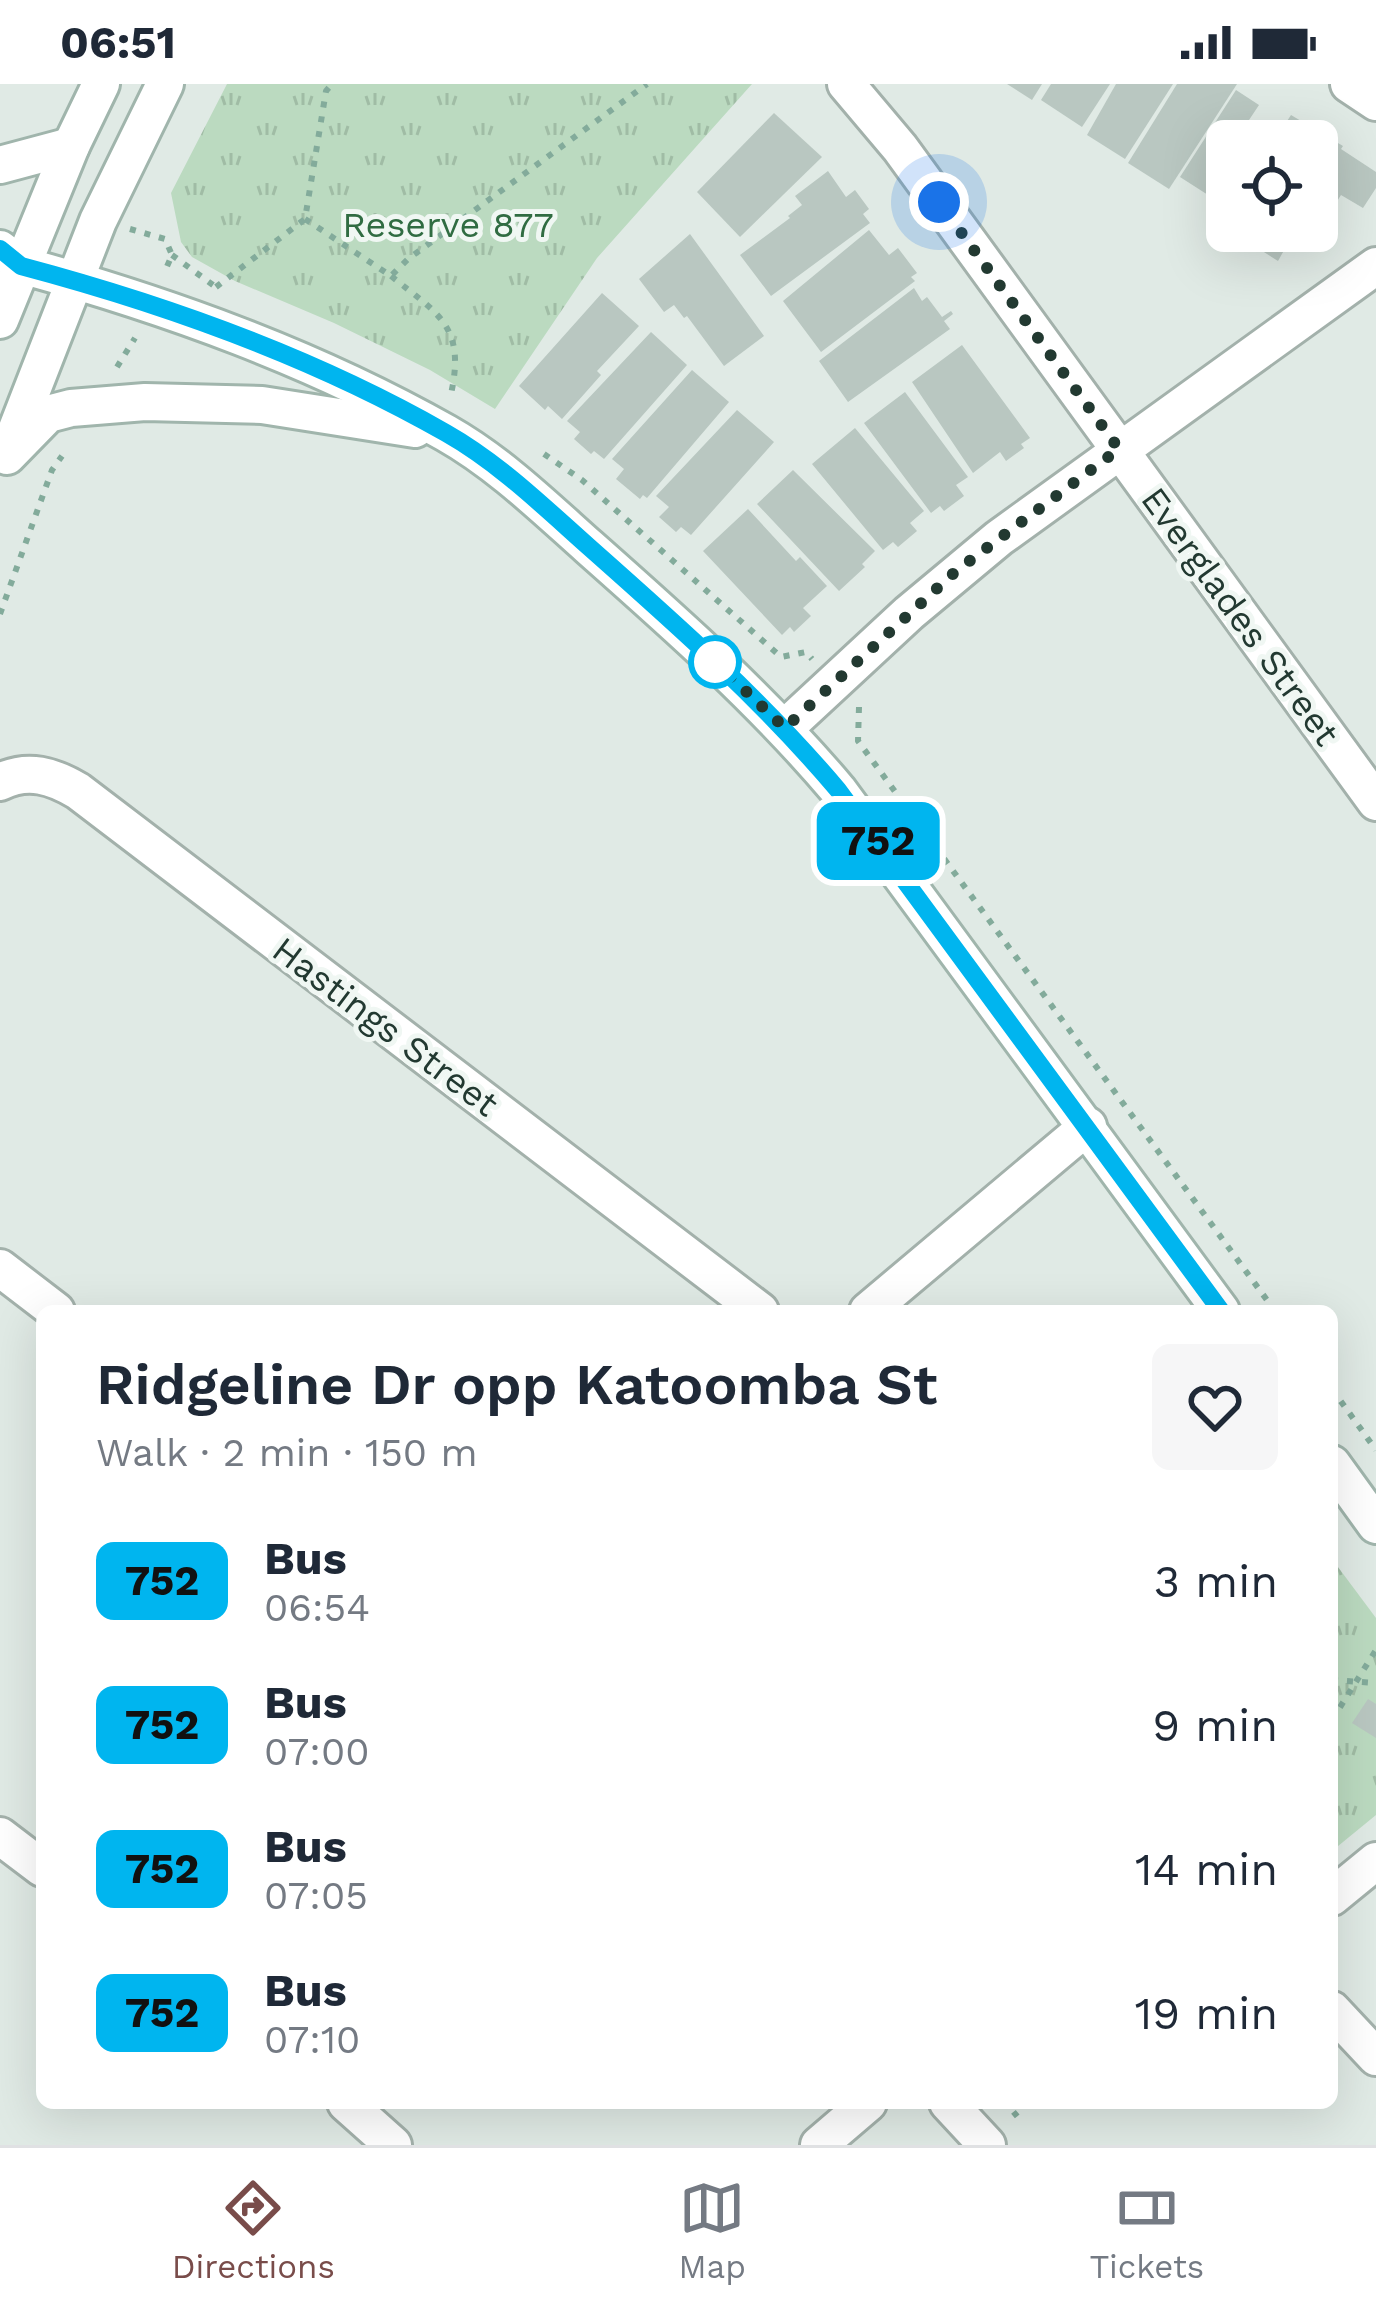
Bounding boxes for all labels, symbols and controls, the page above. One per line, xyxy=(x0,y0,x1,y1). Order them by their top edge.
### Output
text: 06:51 xyxy=(60,16,176,69)
map controls xyxy=(1206,120,1338,252)
button: locate xyxy=(1206,120,1338,252)
your location xyxy=(909,172,969,232)
park label: Reserve 877 xyxy=(342,204,554,246)
street label: Everglades Street xyxy=(1133,479,1348,754)
unlabelled marker xyxy=(690,637,740,687)
line badge: 752 xyxy=(809,802,947,880)
text: 752 xyxy=(841,816,915,865)
street label: Hastings Street xyxy=(264,928,506,1125)
button: heart xyxy=(1152,1344,1278,1470)
text: Ridgeline Dr opp Katoomba St xyxy=(96,1351,938,1418)
text: Walk · 2 min · 150 m xyxy=(96,1430,478,1475)
text: Bus xyxy=(264,1532,347,1585)
text: 3 min xyxy=(1154,1555,1278,1608)
text: 752 xyxy=(125,1556,199,1605)
text: 06:54 xyxy=(264,1585,370,1630)
text: Bus xyxy=(264,1676,347,1729)
text: 9 min xyxy=(1152,1699,1278,1752)
text: 752 xyxy=(125,1700,199,1749)
text: 07:00 xyxy=(264,1729,369,1774)
text: Bus xyxy=(264,1820,347,1873)
text: 14 min xyxy=(1135,1843,1278,1896)
text: 752 xyxy=(125,1844,199,1893)
text: 07:05 xyxy=(264,1873,368,1918)
text: Bus xyxy=(264,1964,347,2017)
text: 19 min xyxy=(1135,1987,1278,2040)
text: 752 xyxy=(125,1988,199,2037)
text: 07:10 xyxy=(264,2017,360,2062)
tab: Directions xyxy=(172,2175,335,2286)
tab: Map xyxy=(679,2175,746,2286)
tab: Tickets xyxy=(1090,2175,1204,2286)

